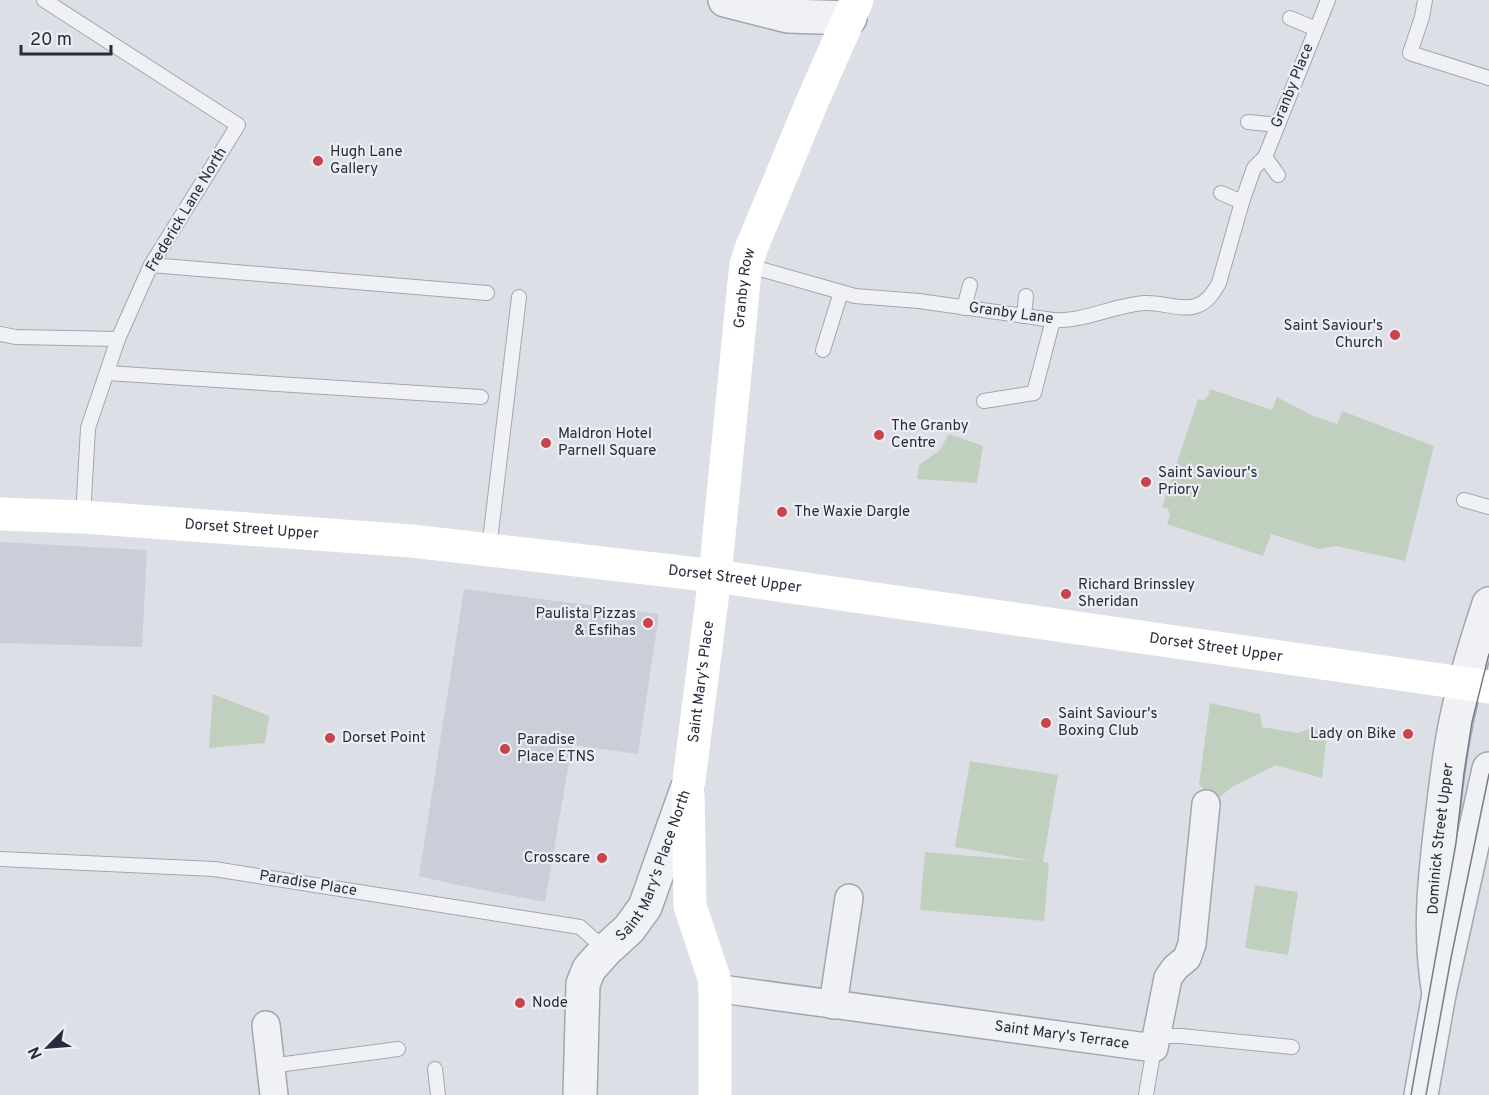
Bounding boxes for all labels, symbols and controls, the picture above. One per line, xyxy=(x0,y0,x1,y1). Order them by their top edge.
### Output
scale bar xyxy=(21,18,111,56)
text: 20 m xyxy=(30,29,72,52)
street label: Granby Place xyxy=(1267,41,1319,131)
place label: Hugh Lane Gallery xyxy=(330,143,403,179)
street label: Frederick Lane North xyxy=(142,144,232,276)
marker: Hugh Lane Gallery xyxy=(311,154,325,168)
street label: Granby Row xyxy=(730,245,760,329)
street label: Granby Lane xyxy=(967,299,1055,329)
place label: Saint Saviour's Church xyxy=(1284,317,1383,353)
marker: Saint Saviour's Church xyxy=(1388,328,1402,342)
place label: The Granby Centre xyxy=(891,417,969,453)
place label: Maldron Hotel Parnell Square xyxy=(558,425,656,461)
marker: The Granby Centre xyxy=(872,428,886,442)
marker: Maldron Hotel Parnell Square xyxy=(539,436,553,450)
place label: Saint Saviour's Priory xyxy=(1158,464,1257,500)
marker: Saint Saviour's Priory xyxy=(1139,475,1153,489)
place label: The Waxie Dargle xyxy=(794,503,910,522)
marker: The Waxie Dargle xyxy=(775,505,789,519)
street label: Dorset Street Upper xyxy=(184,515,319,544)
street label: Dorset Street Upper xyxy=(667,561,803,598)
place label: Richard Brinssley Sheridan xyxy=(1078,576,1195,612)
marker: Richard Brinssley Sheridan xyxy=(1059,587,1073,601)
place label: Paulista Pizzas & Esfihas xyxy=(536,605,636,641)
marker: Paulista Pizzas & Esfihas xyxy=(641,616,655,630)
street label: Saint Mary's Place xyxy=(684,620,719,744)
street label: Dorset Street Upper xyxy=(1148,629,1284,667)
place label: Saint Saviour's Boxing Club xyxy=(1058,705,1157,741)
marker: Saint Saviour's Boxing Club xyxy=(1039,716,1053,730)
place label: Lady on Bike xyxy=(1310,725,1396,744)
marker: Lady on Bike xyxy=(1401,727,1415,741)
place label: Dorset Point xyxy=(342,729,426,748)
marker: Dorset Point xyxy=(323,731,337,745)
place label: Paradise Place ETNS xyxy=(517,731,595,767)
marker: Paradise Place ETNS xyxy=(498,742,512,756)
street label: Dominick Street Upper xyxy=(1424,761,1458,915)
street label: Saint Mary's Place North xyxy=(612,787,695,946)
place label: Crosscare xyxy=(524,849,590,868)
marker: Crosscare xyxy=(595,851,609,865)
street label: Paradise Place xyxy=(258,867,358,901)
place label: Node xyxy=(532,994,568,1013)
marker: Node xyxy=(513,996,527,1010)
north arrow xyxy=(18,1017,78,1077)
street label: Saint Mary's Terrace xyxy=(993,1017,1130,1054)
text: N xyxy=(25,1043,48,1062)

